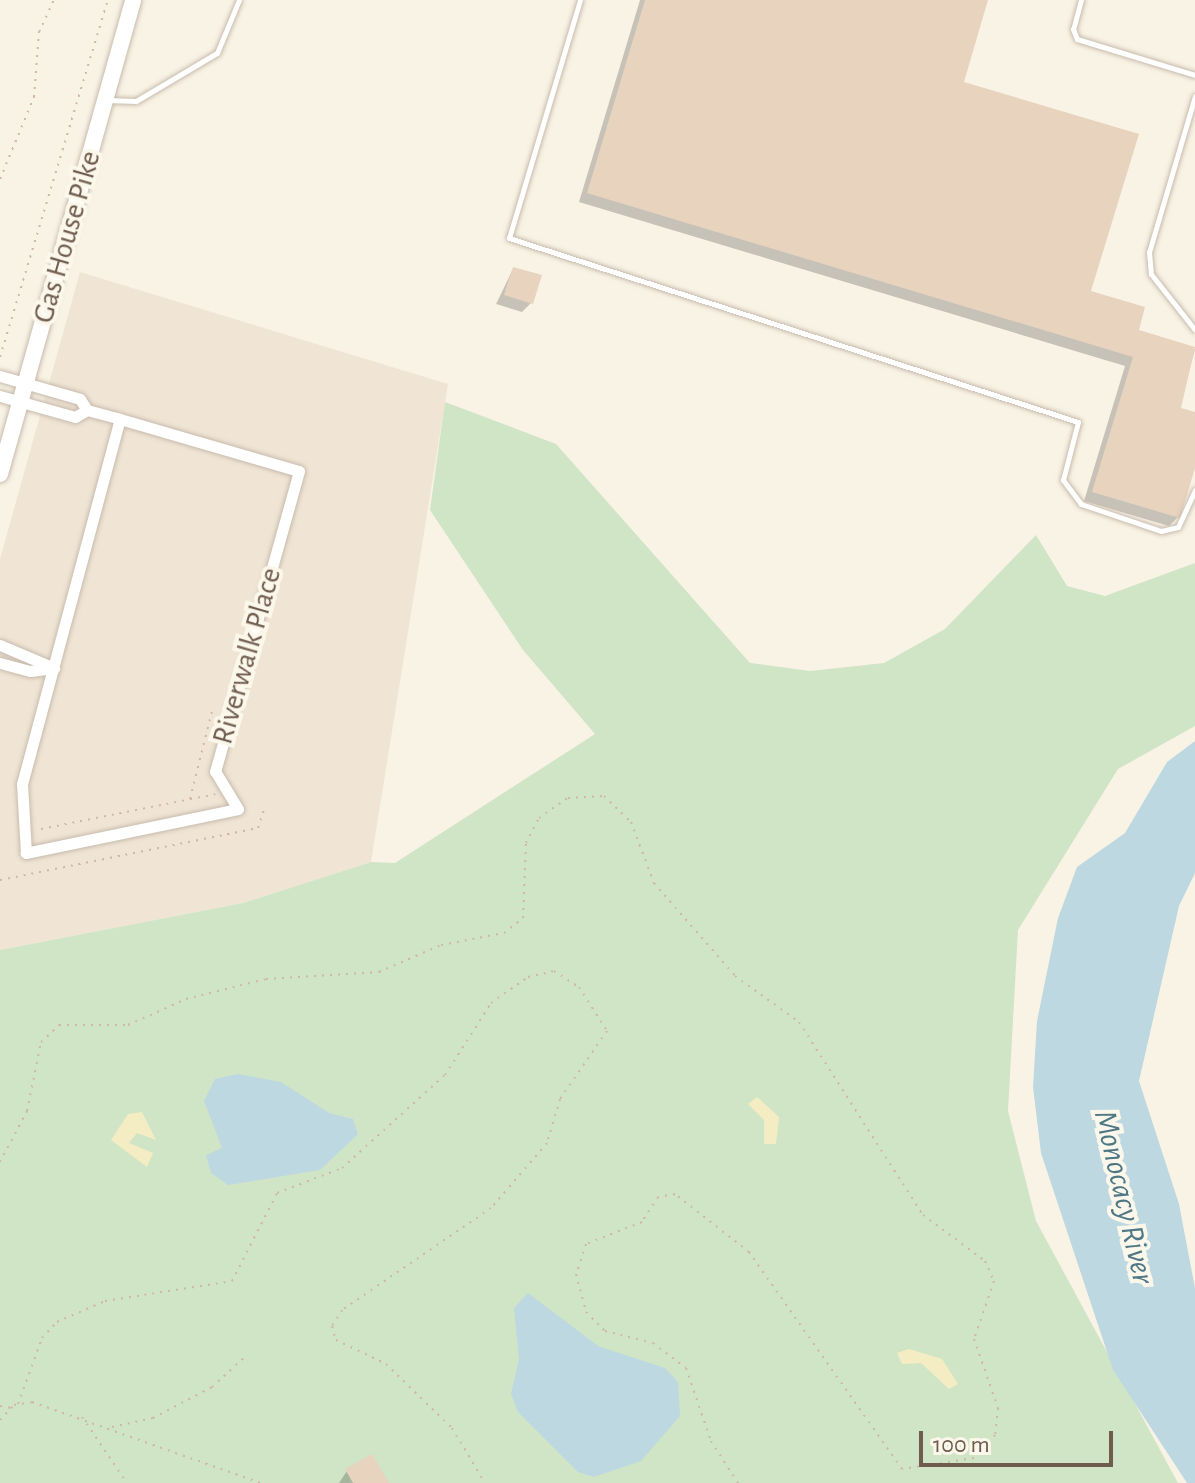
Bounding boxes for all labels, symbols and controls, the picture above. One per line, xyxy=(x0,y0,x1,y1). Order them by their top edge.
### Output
street label: Gas House Pike xyxy=(25,147,109,327)
street label: Riverwalk Place xyxy=(205,564,289,748)
water label: Monocacy River xyxy=(1085,1106,1163,1288)
scale bar xyxy=(923,1415,1117,1465)
text: 100 m xyxy=(933,1433,990,1457)

